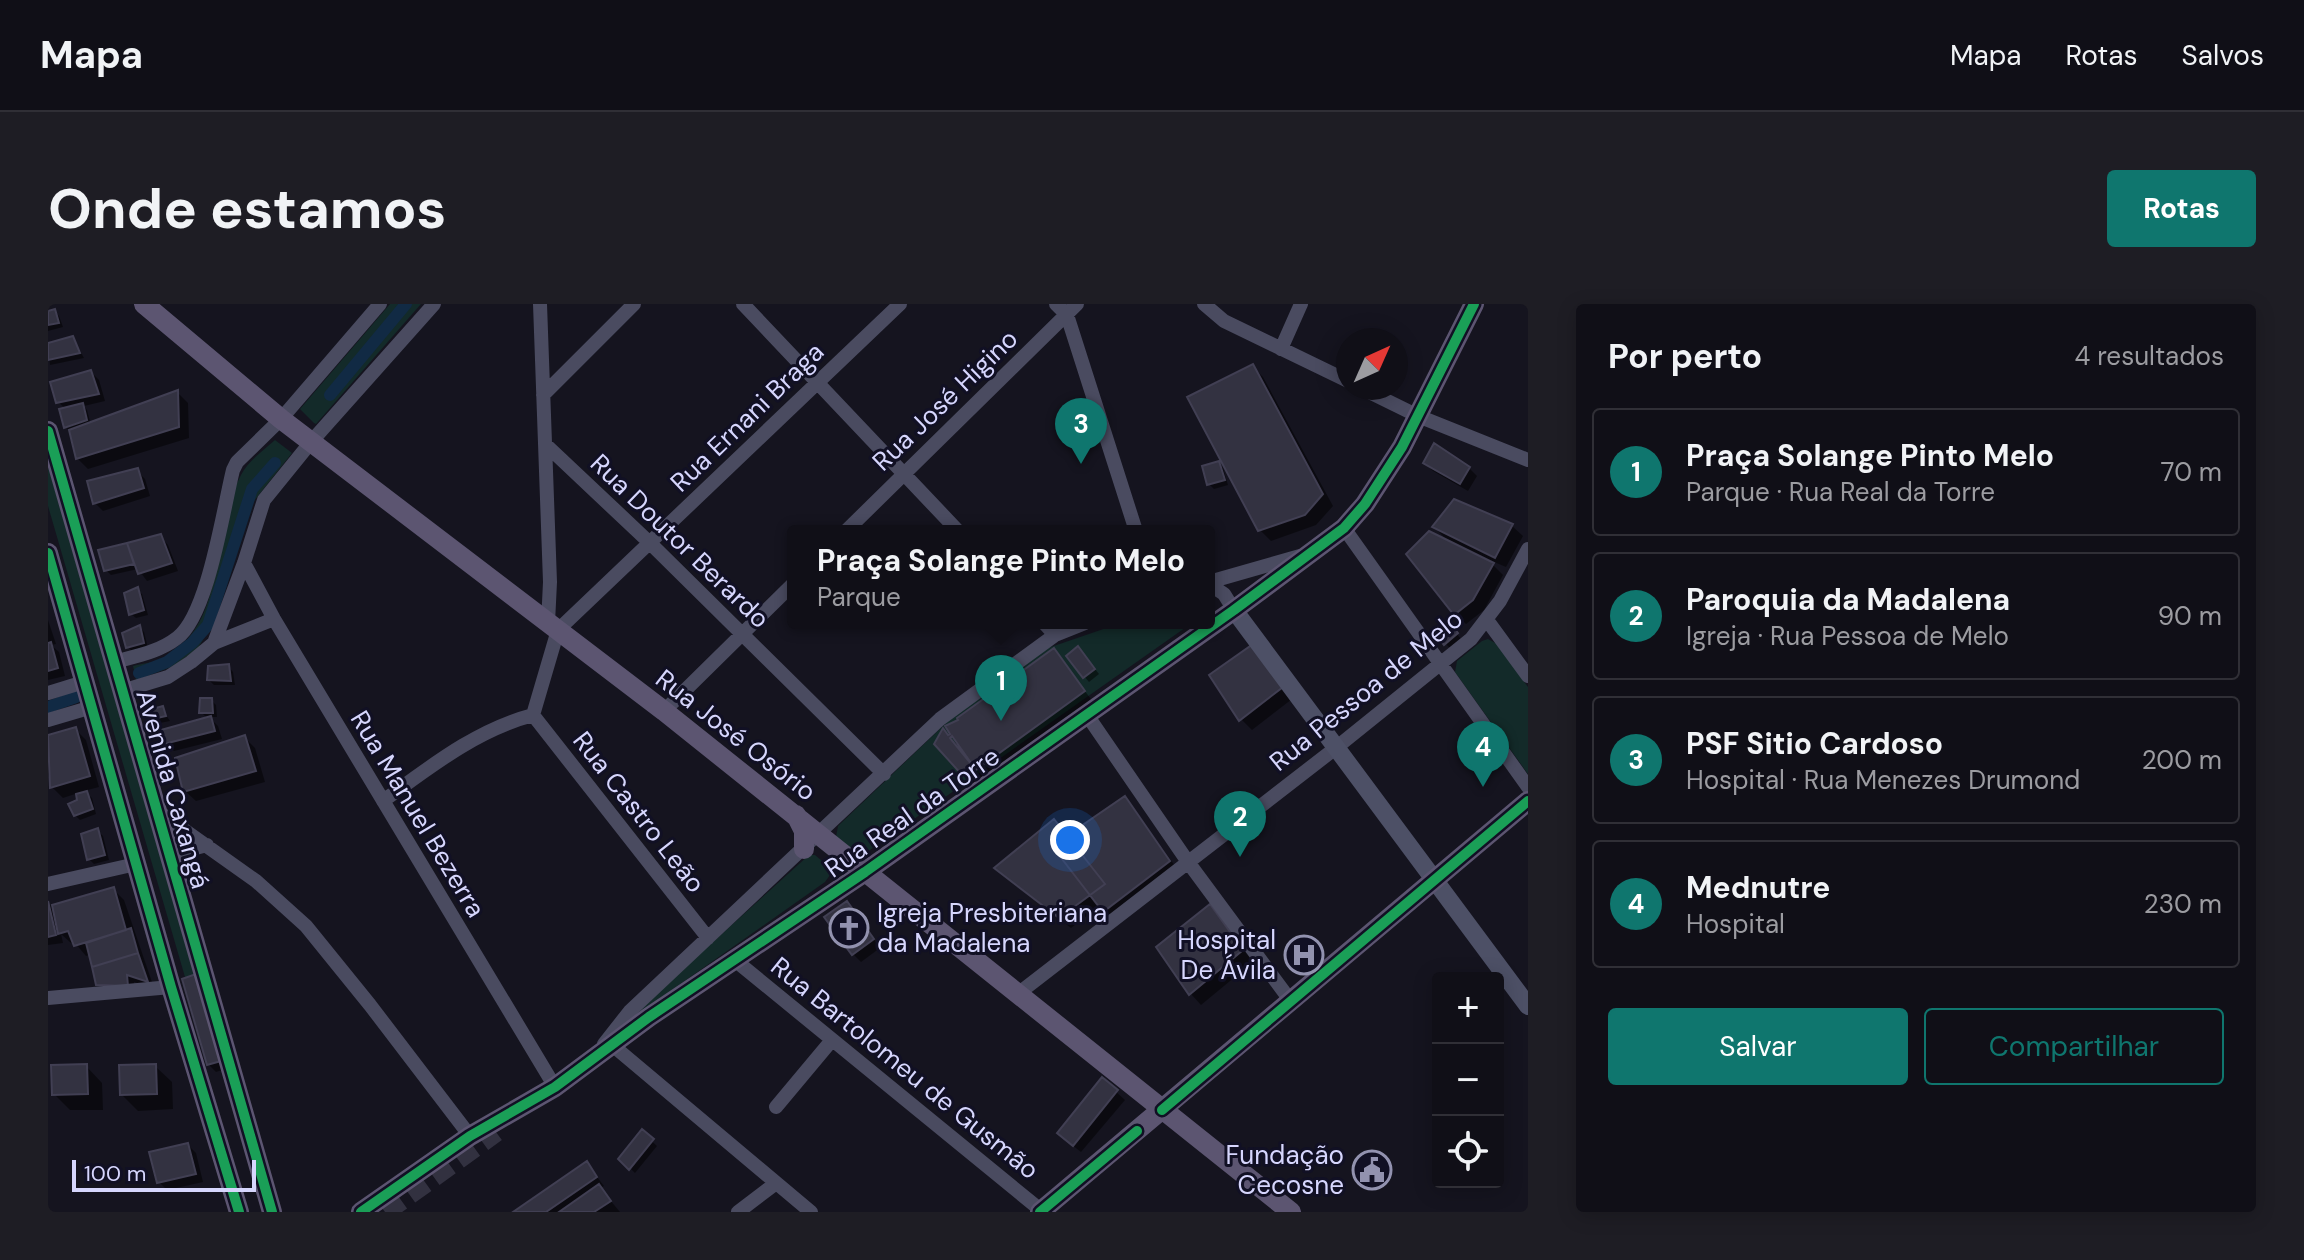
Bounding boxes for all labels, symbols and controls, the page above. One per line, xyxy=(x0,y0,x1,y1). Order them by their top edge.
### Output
text: Mapa xyxy=(40,30,143,80)
text: Mapa xyxy=(1950,37,2021,74)
text: Rotas xyxy=(2065,37,2138,74)
text: Salvos xyxy=(2182,37,2264,74)
button: Rotas xyxy=(2107,170,2256,247)
text: Onde estamos xyxy=(48,172,446,245)
street label: Rua José Higino xyxy=(865,322,1025,478)
north arrow xyxy=(1336,328,1408,400)
text: Por perto xyxy=(1608,334,1762,379)
street label: Rua Ernani Braga xyxy=(663,335,831,499)
text: 4 resultados xyxy=(2075,339,2224,373)
pin: 3 xyxy=(1055,398,1107,464)
text: Praça Solange Pinto Melo xyxy=(1686,436,2054,475)
street label: Rua Doutor Berardo xyxy=(583,447,777,635)
text: 1 xyxy=(1631,455,1641,489)
text: 70 m xyxy=(2161,455,2222,489)
text: Parque · Rua Real da Torre xyxy=(1686,475,1995,509)
popup xyxy=(787,525,1215,629)
text: Praça Solange Pinto Melo xyxy=(817,541,1185,580)
text: Parque xyxy=(817,580,901,614)
text: Paroquia da Madalena xyxy=(1686,580,2010,619)
text: 2 xyxy=(1628,599,1644,633)
text: 90 m xyxy=(2158,599,2222,633)
street label: Rua Pessoa de Melo xyxy=(1262,602,1470,778)
text: Igreja · Rua Pessoa de Melo xyxy=(1686,619,2009,653)
pin: 1 xyxy=(975,655,1027,721)
street label: Rua José Osório xyxy=(649,662,823,808)
street label: Avenida Caxangá xyxy=(128,685,218,893)
street label: Rua Manuel Bezerra xyxy=(343,704,493,924)
pin: 4 xyxy=(1457,721,1509,787)
street label: Rua Castro Leão xyxy=(565,724,713,900)
text: PSF Sitio Cardoso xyxy=(1686,724,1943,763)
street label: Rua Real da Torre xyxy=(818,739,1006,885)
text: 3 xyxy=(1628,743,1644,777)
text: 200 m xyxy=(2142,743,2222,777)
text: Hospital · Rua Menezes Drumond xyxy=(1686,763,2080,797)
pin: 2 xyxy=(1214,791,1266,857)
your location xyxy=(1050,820,1090,860)
text: Mednutre xyxy=(1686,868,1830,907)
text: 4 xyxy=(1628,887,1644,921)
text: 230 m xyxy=(2144,887,2222,921)
place label: Igreja Presbiteriana da Madalena xyxy=(877,896,1107,960)
church icon: Igreja Presbiteriana da Madalena xyxy=(828,907,870,949)
text: Hospital xyxy=(1686,907,1785,941)
place label: Hospital De Ávila xyxy=(1177,923,1276,987)
hospital icon: Hospital De Ávila xyxy=(1283,934,1325,976)
street label: Rua Bartolomeu de Gusmão xyxy=(764,949,1046,1187)
map controls xyxy=(1432,972,1504,1188)
button: + xyxy=(1432,972,1504,1044)
button: Salvar xyxy=(1608,1008,1908,1085)
button: Compartilhar xyxy=(1924,1008,2224,1085)
button: − xyxy=(1432,1044,1504,1116)
button: locate xyxy=(1432,1116,1504,1188)
place label: Fundação Cecosne xyxy=(1225,1138,1344,1202)
public building icon: Fundação Cecosne xyxy=(1351,1149,1393,1191)
scale bar xyxy=(72,1156,256,1192)
text: 100 m xyxy=(84,1159,146,1188)

